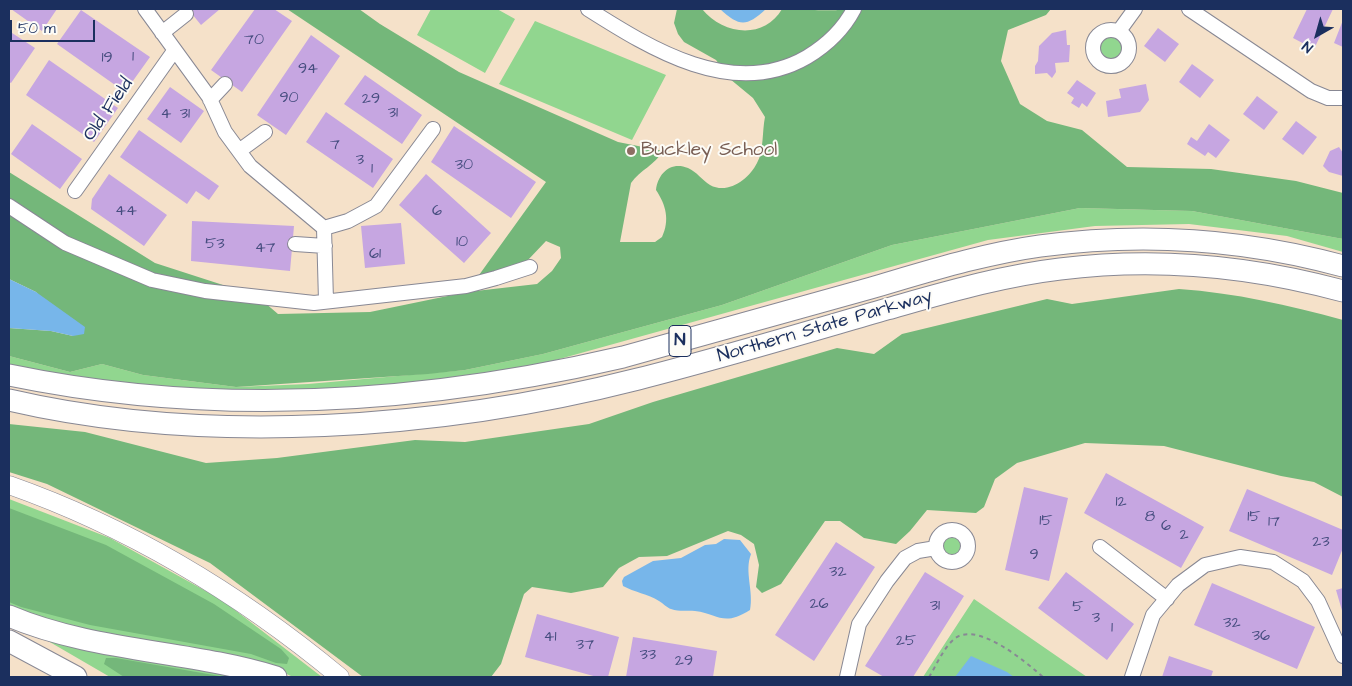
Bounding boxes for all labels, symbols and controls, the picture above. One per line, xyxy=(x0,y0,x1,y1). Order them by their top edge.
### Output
scale bar xyxy=(12,10,98,42)
north arrow xyxy=(1292,10,1342,60)
text: 50 m xyxy=(18,18,56,39)
house number: 70 xyxy=(244,31,264,51)
text: N xyxy=(1298,36,1317,57)
house number: 1 xyxy=(132,48,134,68)
house number: 19 xyxy=(101,49,113,69)
house number: 94 xyxy=(298,60,318,80)
street label: Old Field xyxy=(79,74,139,146)
house number: 90 xyxy=(279,89,299,109)
house number: 29 xyxy=(362,90,380,110)
house number: 31 xyxy=(388,104,398,124)
house number: 4 xyxy=(161,105,171,125)
house number: 31 xyxy=(180,105,190,125)
house number: 7 xyxy=(330,136,340,156)
place label: Buckley School xyxy=(641,140,777,162)
marker: Buckley School xyxy=(625,145,637,157)
house number: 3 xyxy=(356,151,364,171)
house number: 30 xyxy=(455,156,473,176)
house number: 1 xyxy=(371,160,373,180)
house number: 44 xyxy=(115,202,137,222)
house number: 6 xyxy=(432,202,442,222)
house number: 10 xyxy=(456,233,468,253)
house number: 53 xyxy=(205,235,225,255)
house number: 47 xyxy=(255,239,275,259)
house number: 61 xyxy=(369,245,381,265)
street label: Northern State Parkway xyxy=(715,285,935,369)
road number: N xyxy=(669,326,691,356)
house number: 12 xyxy=(1115,493,1127,513)
house number: 8 xyxy=(1145,508,1155,528)
house number: 15 xyxy=(1247,508,1261,528)
house number: 15 xyxy=(1039,512,1053,532)
house number: 17 xyxy=(1268,513,1280,533)
house number: 6 xyxy=(1161,517,1171,537)
house number: 2 xyxy=(1179,526,1189,546)
house number: 23 xyxy=(1312,533,1330,553)
house number: 9 xyxy=(1029,546,1039,566)
house number: 32 xyxy=(829,563,847,583)
house number: 26 xyxy=(809,595,829,615)
house number: 31 xyxy=(930,597,940,617)
house number: 5 xyxy=(1072,598,1084,618)
house number: 3 xyxy=(1092,609,1100,629)
house number: 32 xyxy=(1223,614,1241,634)
house number: 1 xyxy=(1111,619,1113,639)
house number: 36 xyxy=(1252,627,1270,647)
house number: 41 xyxy=(544,628,556,648)
house number: 25 xyxy=(896,632,916,652)
house number: 37 xyxy=(576,636,594,656)
house number: 33 xyxy=(640,646,656,666)
house number: 29 xyxy=(675,652,693,672)

